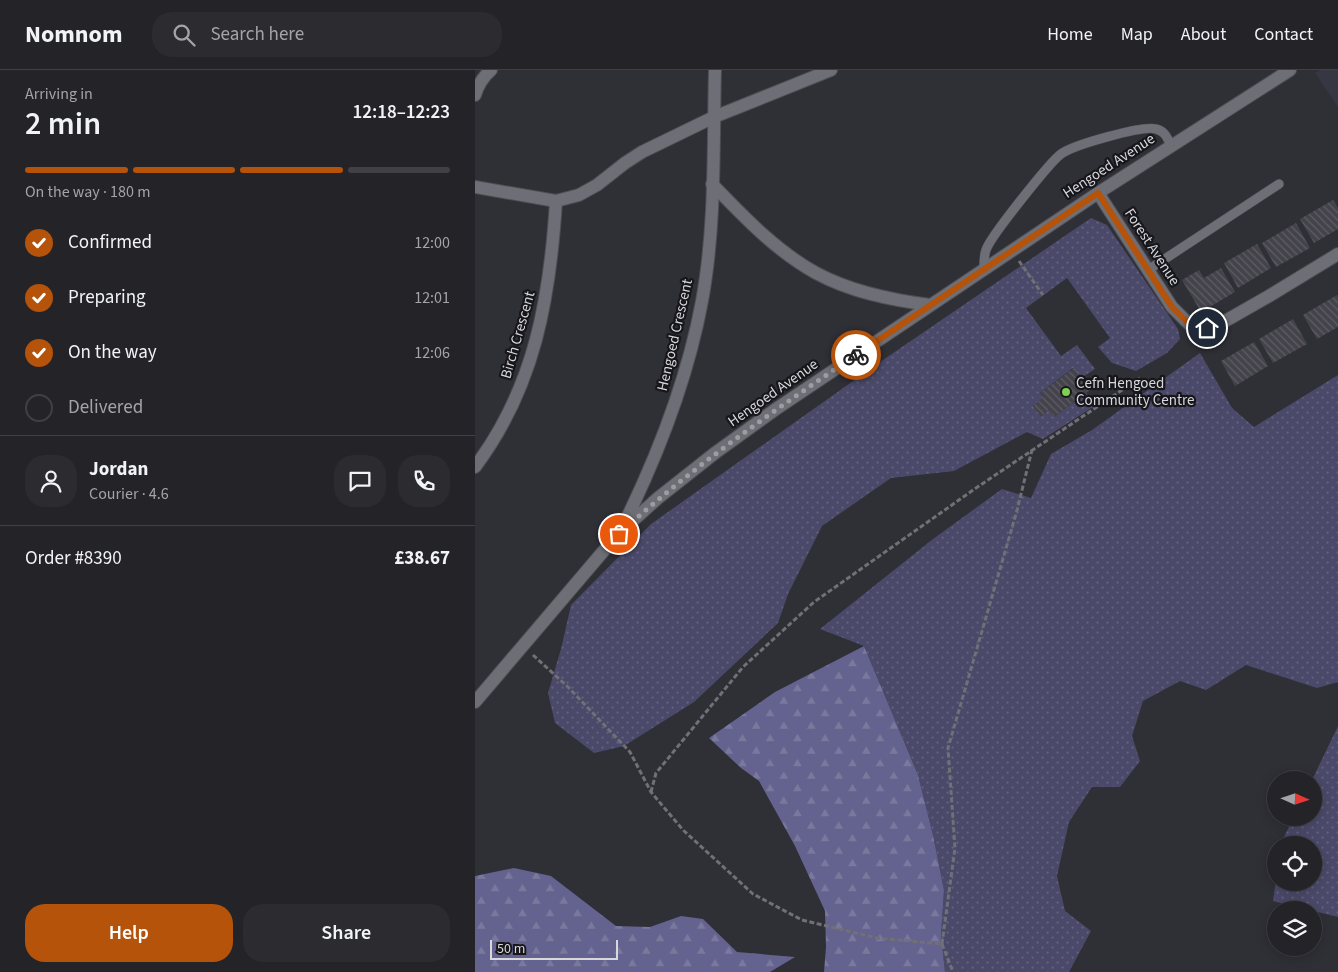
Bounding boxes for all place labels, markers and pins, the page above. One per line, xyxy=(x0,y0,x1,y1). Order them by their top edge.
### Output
pin xyxy=(1186,307,1228,349)
place label: Cefn Hengoed Community Centre xyxy=(1076,373,1194,411)
marker: Cefn Hengoed Community Centre xyxy=(1060,386,1072,398)
pin xyxy=(598,513,640,555)

